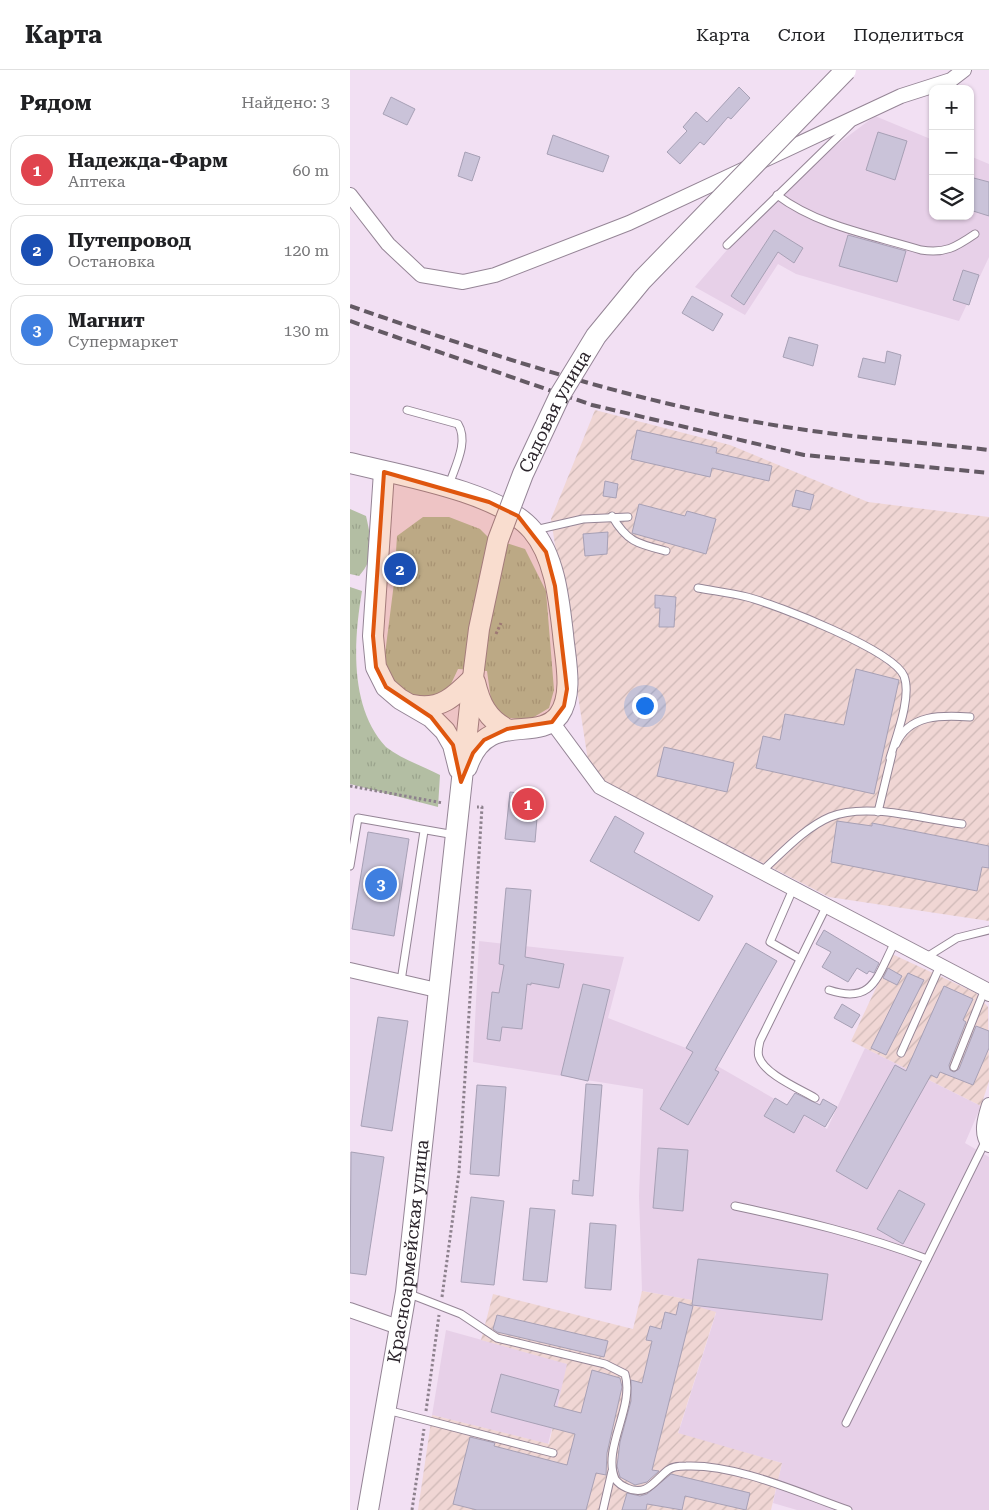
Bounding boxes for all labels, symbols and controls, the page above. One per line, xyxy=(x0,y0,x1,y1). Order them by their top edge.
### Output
text: Карта xyxy=(25,21,102,49)
text: Карта xyxy=(696,24,750,45)
text: Слои xyxy=(778,24,825,45)
text: Поделиться xyxy=(853,24,964,45)
map controls xyxy=(929,85,974,220)
button: + xyxy=(929,85,974,130)
text: Рядом xyxy=(20,91,92,115)
text: Найдено: 3 xyxy=(241,93,330,112)
button: − xyxy=(929,130,974,175)
text: Надежда-Фарм xyxy=(68,149,228,172)
text: 1 xyxy=(33,161,41,180)
text: 60 m xyxy=(292,161,329,180)
text: Аптека xyxy=(68,172,125,191)
button: layers xyxy=(929,175,974,220)
text: Путепровод xyxy=(68,229,191,252)
text: 2 xyxy=(33,241,41,260)
text: 120 m xyxy=(283,241,329,260)
text: Остановка xyxy=(68,252,155,271)
text: Магнит xyxy=(68,309,145,332)
text: 3 xyxy=(33,321,41,340)
text: 130 m xyxy=(283,321,329,340)
text: Супермаркет xyxy=(68,332,178,351)
street label: Садовая улица xyxy=(514,346,595,476)
pin: 2 xyxy=(384,550,416,588)
your location xyxy=(632,693,658,719)
pin: 1 xyxy=(512,785,544,823)
pin: 3 xyxy=(365,865,397,903)
street label: Красноармейская улица xyxy=(383,1138,433,1365)

